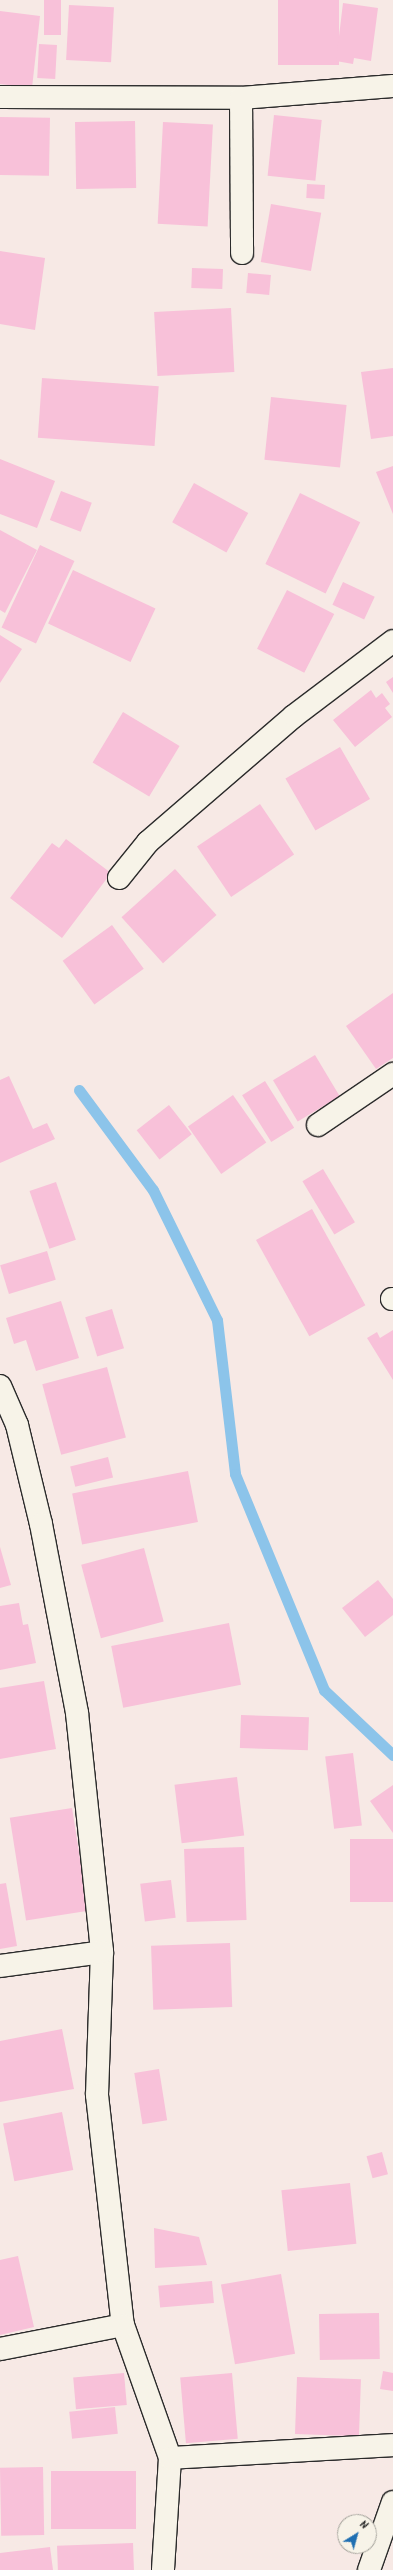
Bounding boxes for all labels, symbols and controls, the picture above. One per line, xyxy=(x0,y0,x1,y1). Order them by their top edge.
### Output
north arrow xyxy=(337,2514,377,2554)
text: N xyxy=(355,2516,372,2534)

